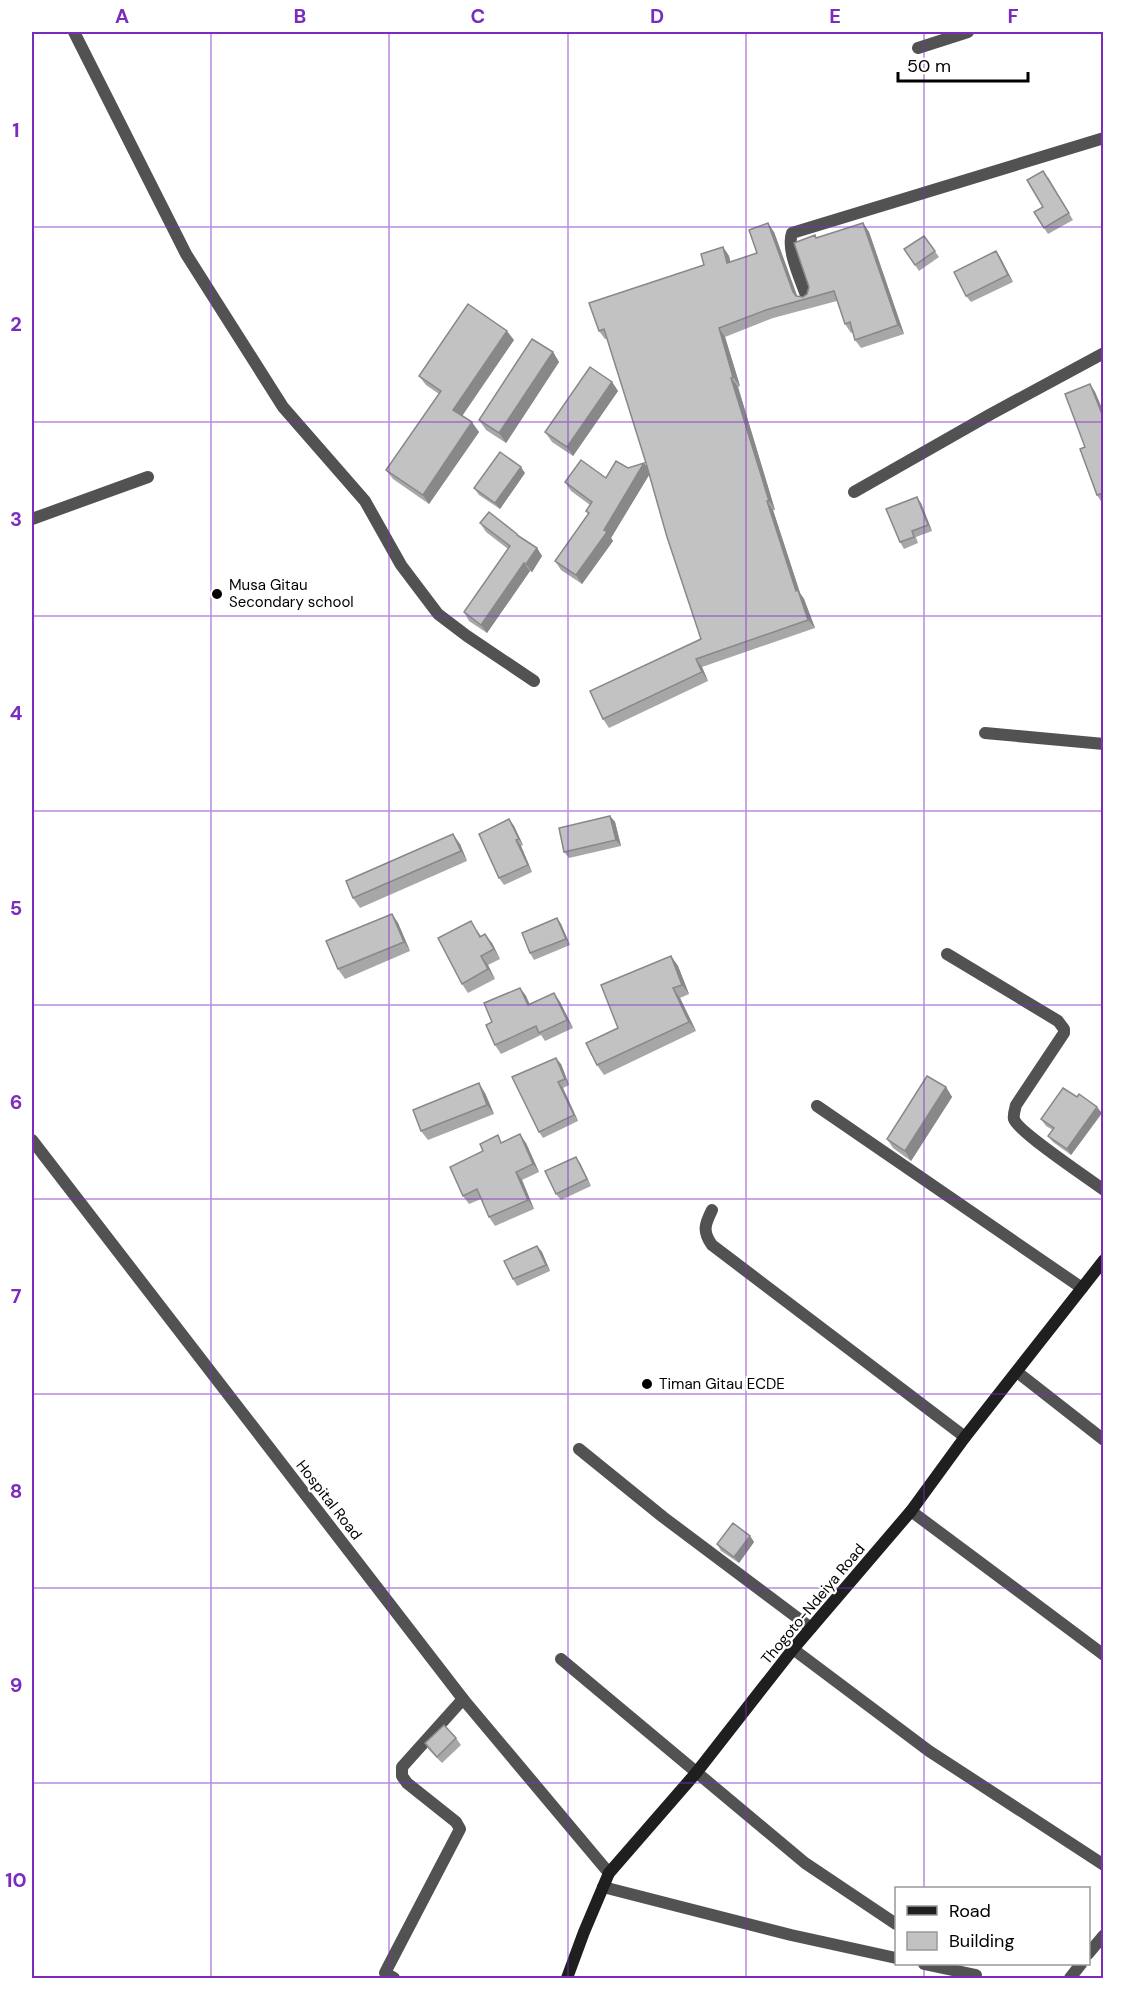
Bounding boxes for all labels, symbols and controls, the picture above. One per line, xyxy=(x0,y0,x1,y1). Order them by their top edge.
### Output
text: A xyxy=(115,3,129,29)
text: B xyxy=(294,3,306,29)
text: C xyxy=(471,3,485,29)
text: D xyxy=(650,3,664,29)
text: E xyxy=(829,3,841,29)
text: F xyxy=(1007,3,1019,29)
scale bar xyxy=(898,45,1028,83)
text: 50 m xyxy=(907,54,951,78)
text: 1 xyxy=(12,117,20,143)
text: 2 xyxy=(10,311,22,337)
text: 3 xyxy=(10,506,22,532)
place label: Musa Gitau Secondary school xyxy=(229,575,354,612)
marker: Musa Gitau Secondary school xyxy=(210,587,224,601)
text: 4 xyxy=(10,700,23,726)
text: 5 xyxy=(10,895,22,921)
text: 6 xyxy=(10,1089,22,1115)
text: 7 xyxy=(11,1283,22,1309)
place label: Timan Gitau ECDE xyxy=(659,1374,785,1394)
marker: Timan Gitau ECDE xyxy=(640,1377,654,1391)
street label: Hospital Road xyxy=(292,1456,366,1544)
text: 8 xyxy=(10,1478,22,1504)
street label: Thogoto-Ndeiya Road xyxy=(757,1539,869,1669)
text: 9 xyxy=(10,1672,22,1698)
text: 10 xyxy=(5,1867,27,1893)
legend xyxy=(895,1887,1090,1965)
text: Road xyxy=(949,1899,991,1923)
text: Building xyxy=(949,1929,1014,1953)

